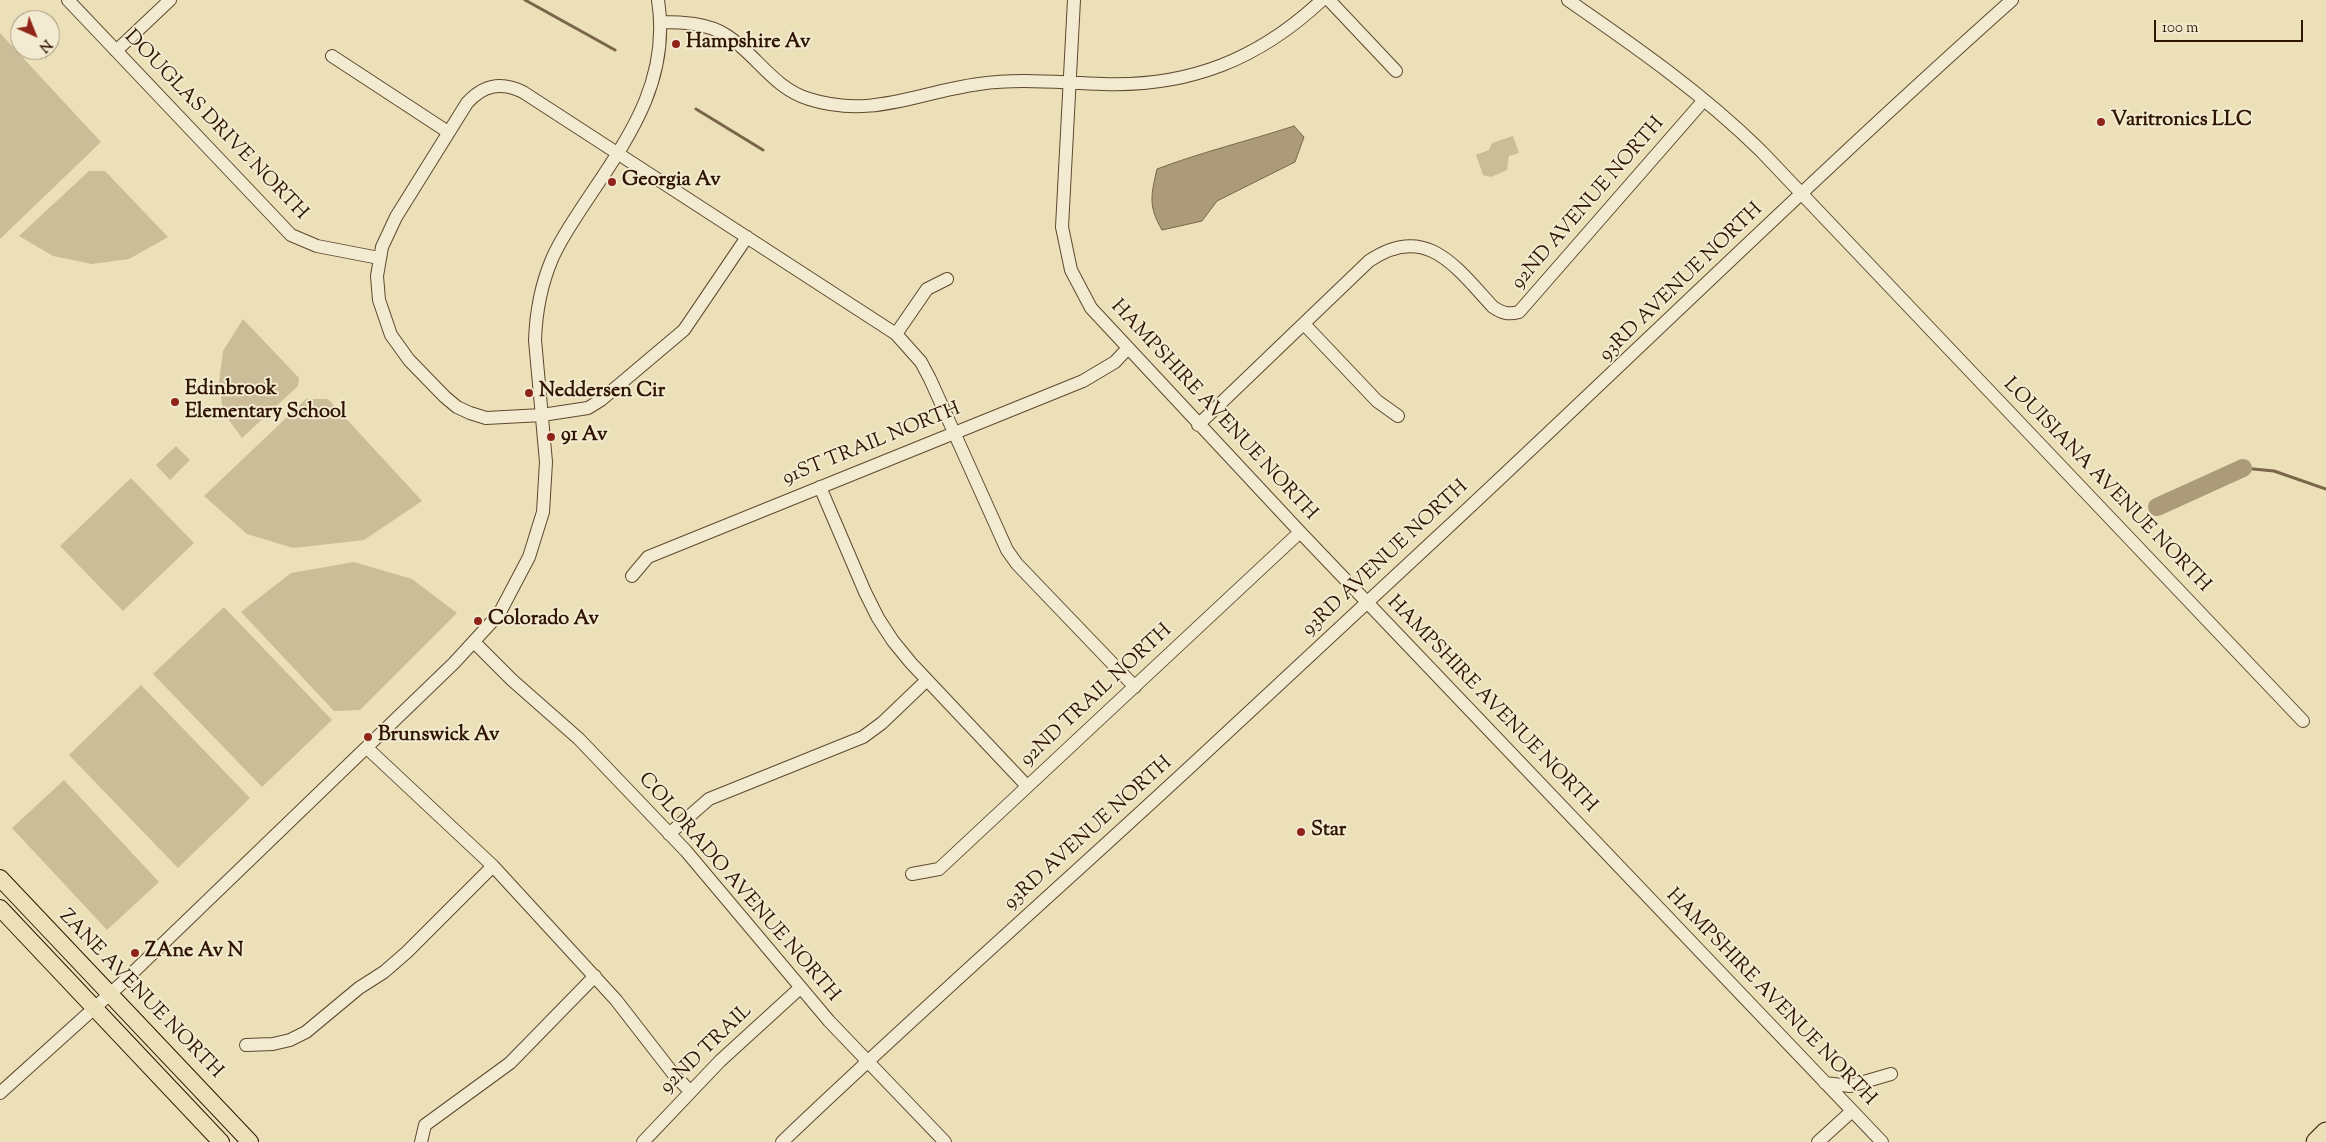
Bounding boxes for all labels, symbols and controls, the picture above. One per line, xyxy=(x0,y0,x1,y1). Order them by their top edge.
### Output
north arrow xyxy=(10,10,60,60)
scale bar xyxy=(2156,10,2305,42)
text: 100 m xyxy=(2162,18,2198,39)
street label: DOUGLAS DRIVE NORTH xyxy=(118,26,312,226)
place label: Hampshire Av xyxy=(686,32,810,56)
text: N xyxy=(34,34,56,56)
marker: Hampshire Av xyxy=(670,38,682,50)
place label: Varitronics LLC xyxy=(2111,110,2252,134)
street label: 92ND AVENUE NORTH xyxy=(1507,113,1671,295)
marker: Varitronics LLC xyxy=(2095,116,2107,128)
place label: Georgia Av xyxy=(622,170,721,194)
marker: Georgia Av xyxy=(606,176,618,188)
street label: 93RD AVENUE NORTH xyxy=(1595,199,1769,367)
street label: HAMPSHIRE AVENUE NORTH xyxy=(1104,296,1322,526)
street label: LOUISIANA AVENUE NORTH xyxy=(1997,374,2215,598)
place label: Edinbrook Elementary School xyxy=(185,379,346,426)
place label: Neddersen Cir xyxy=(539,381,665,405)
marker: Neddersen Cir xyxy=(523,387,535,399)
marker: Edinbrook Elementary School xyxy=(169,396,181,408)
street label: 91ST TRAIL NORTH xyxy=(780,398,964,492)
place label: 91 Av xyxy=(561,425,607,449)
marker: 91 Av xyxy=(545,431,557,443)
street label: 93RD AVENUE NORTH xyxy=(1298,476,1474,642)
street label: HAMPSHIRE AVENUE NORTH xyxy=(1381,591,1601,819)
place label: Colorado Av xyxy=(488,609,599,633)
marker: Colorado Av xyxy=(472,615,484,627)
street label: 92ND TRAIL NORTH xyxy=(1016,620,1178,772)
place label: Brunswick Av xyxy=(378,725,500,749)
marker: Brunswick Av xyxy=(362,731,374,743)
street label: 93RD AVENUE NORTH xyxy=(1000,752,1178,916)
street label: COLORADO AVENUE NORTH xyxy=(632,768,844,1008)
place label: Star xyxy=(1311,820,1346,844)
marker: Star xyxy=(1295,826,1307,838)
street label: HAMPSHIRE AVENUE NORTH xyxy=(1660,884,1880,1112)
street label: ZANE AVENUE NORTH xyxy=(53,906,227,1084)
place label: ZAne Av N xyxy=(145,941,244,965)
marker: ZAne Av N xyxy=(129,947,141,959)
street label: 92ND TRAIL xyxy=(656,1000,758,1100)

